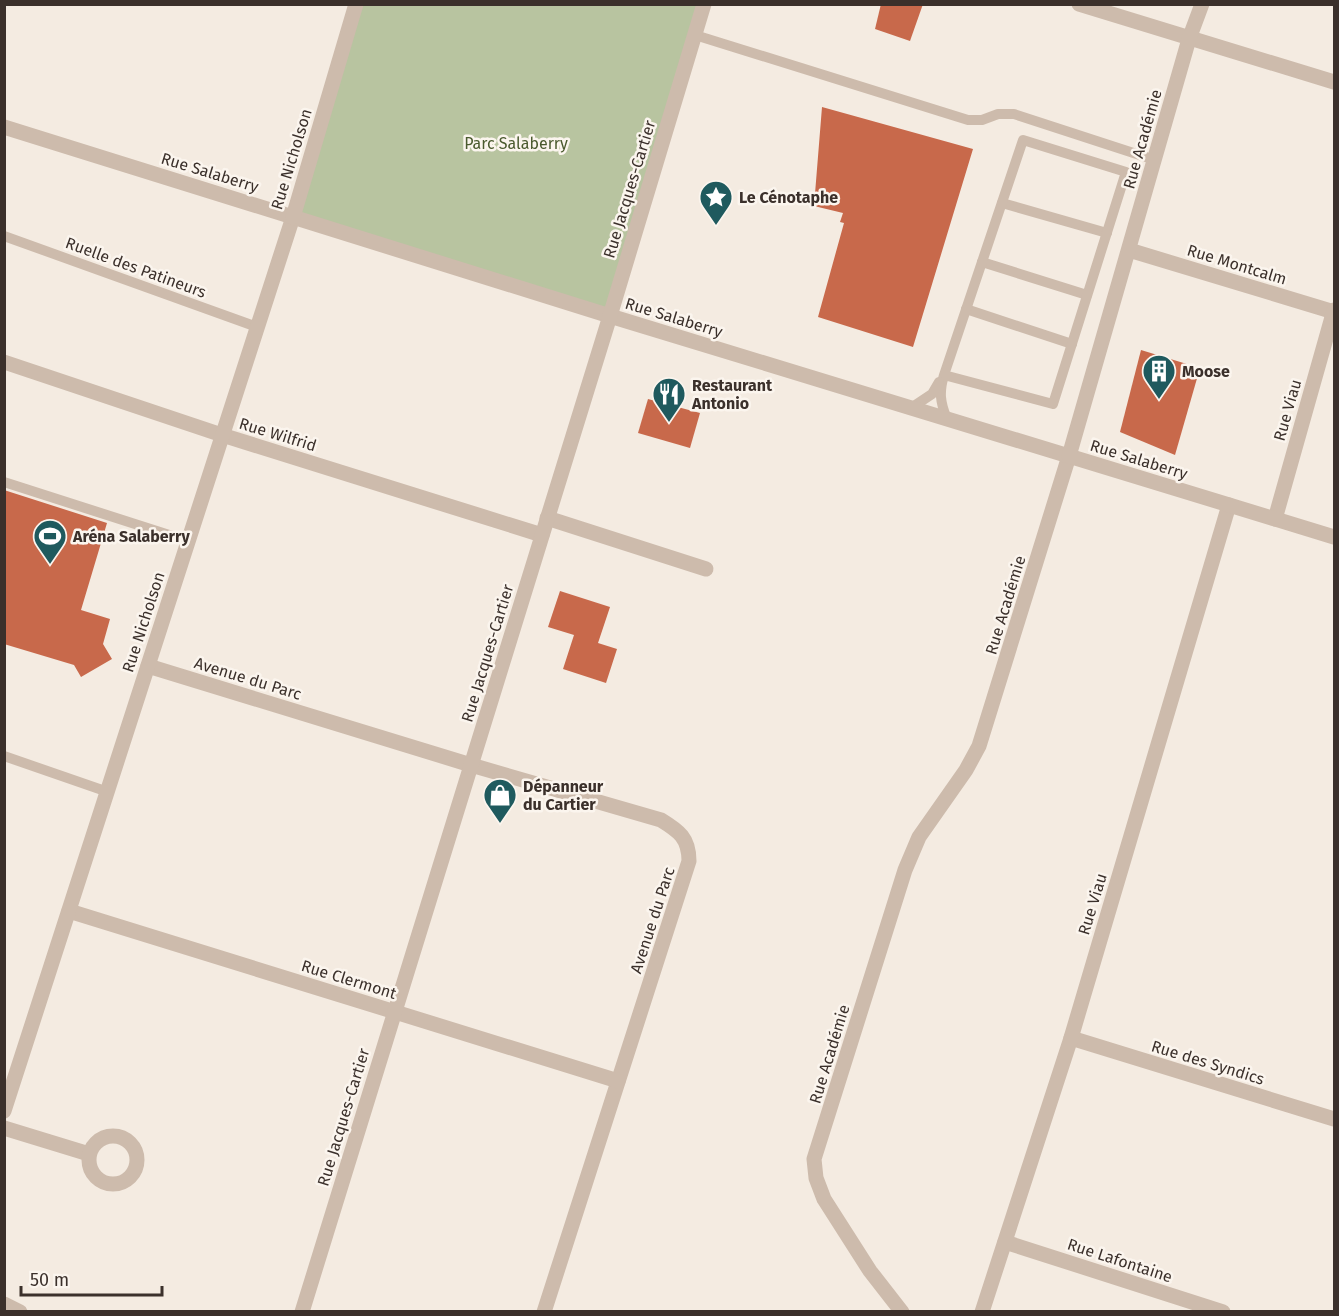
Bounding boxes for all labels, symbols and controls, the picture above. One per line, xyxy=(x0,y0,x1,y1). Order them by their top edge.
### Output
street label: Rue Académie xyxy=(1119,87,1166,191)
street label: Rue Nicholson xyxy=(267,106,316,212)
street label: Rue Jacques-Cartier xyxy=(599,117,660,260)
park label: Parc Salaberry xyxy=(464,134,568,153)
street label: Rue Salaberry xyxy=(159,149,261,196)
place icon: Le Cénotaphe xyxy=(698,179,734,226)
place label: Le Cénotaphe xyxy=(739,188,838,207)
street label: Ruelle des Patineurs xyxy=(63,233,209,302)
street label: Rue Montcalm xyxy=(1185,240,1289,289)
street label: Rue Salaberry xyxy=(623,294,725,341)
building icon: Moose xyxy=(1141,353,1177,400)
place label: Moose xyxy=(1182,362,1230,381)
restaurant icon: Restaurant Antonio xyxy=(651,376,687,423)
place label: Restaurant Antonio xyxy=(691,376,773,413)
street label: Rue Viau xyxy=(1270,377,1305,443)
street label: Rue Wilfrid xyxy=(237,414,319,455)
street label: Rue Salaberry xyxy=(1088,436,1190,483)
sports icon: Aréna Salaberry xyxy=(32,518,68,565)
place label: Aréna Salaberry xyxy=(72,527,190,546)
street label: Rue Académie xyxy=(981,553,1030,657)
street label: Rue Nicholson xyxy=(118,569,169,675)
street label: Rue Jacques-Cartier xyxy=(457,581,518,724)
street label: Avenue du Parc xyxy=(192,653,304,704)
shop icon: Dépanneur du Cartier xyxy=(482,777,518,824)
place label: Dépanneur du Cartier xyxy=(523,777,604,814)
street label: Avenue du Parc xyxy=(626,864,679,976)
street label: Rue Viau xyxy=(1074,871,1111,937)
street label: Rue Clermont xyxy=(299,956,399,1003)
street label: Rue Académie xyxy=(805,1002,854,1106)
street label: Rue des Syndics xyxy=(1149,1036,1267,1089)
street label: Rue Jacques-Cartier xyxy=(313,1045,374,1188)
street label: Rue Lafontaine xyxy=(1065,1235,1175,1286)
scale bar xyxy=(21,1259,162,1297)
text: 50 m xyxy=(30,1269,69,1291)

